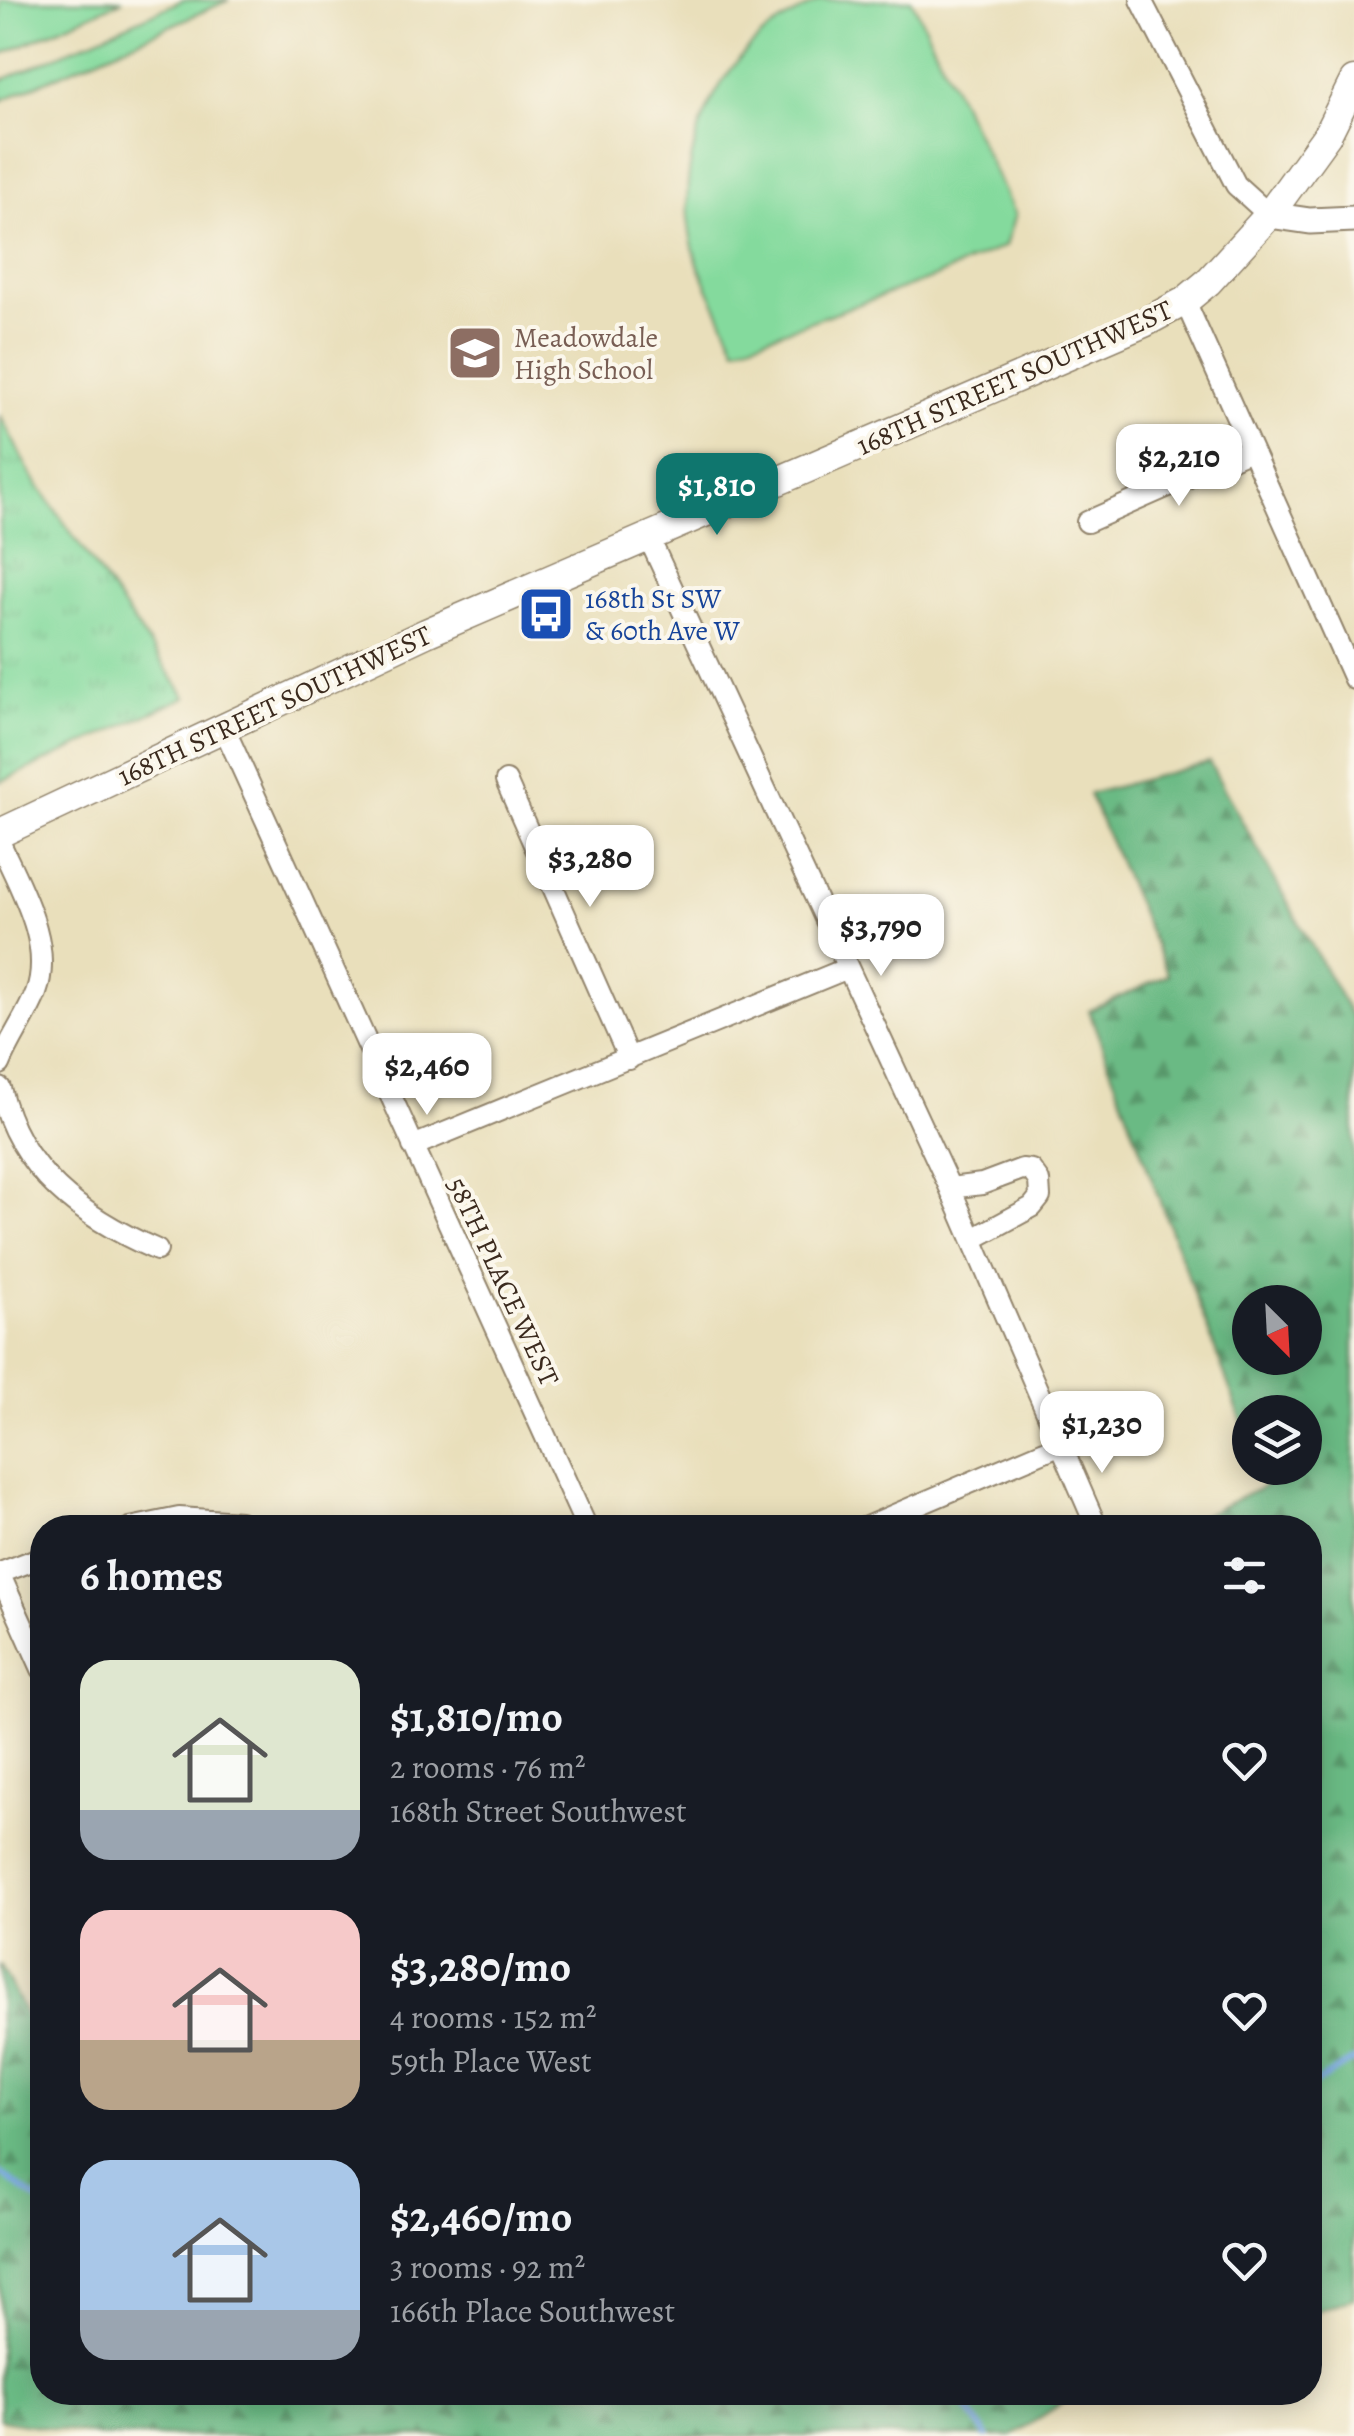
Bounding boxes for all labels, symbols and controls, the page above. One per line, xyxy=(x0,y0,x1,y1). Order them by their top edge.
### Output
street label: 168TH STREET SOUTHWEST xyxy=(851,291,1178,465)
place label: Meadowdale High School xyxy=(514,319,658,389)
school or university icon: Meadowdale High School xyxy=(445,323,505,383)
pin: $2,210 xyxy=(1098,424,1260,509)
text: $2,210 xyxy=(1138,434,1220,478)
pin: $1,810 xyxy=(636,453,798,538)
text: $1,810 xyxy=(678,463,756,507)
place label: 168th St SW & 60th Ave W xyxy=(585,580,741,650)
bus stop icon: 168th St SW & 60th Ave W xyxy=(516,584,576,644)
street label: 168TH STREET SOUTHWEST xyxy=(112,616,437,795)
pin: $3,280 xyxy=(509,825,671,910)
text: $3,280 xyxy=(548,835,632,879)
pin: $3,790 xyxy=(800,894,962,979)
text: $3,790 xyxy=(840,904,922,948)
pin: $2,460 xyxy=(346,1033,508,1118)
text: $2,460 xyxy=(384,1043,470,1087)
street label: 58TH PLACE WEST xyxy=(438,1171,568,1392)
north arrow xyxy=(1232,1285,1322,1375)
map controls xyxy=(1232,1285,1322,1485)
pin: $1,230 xyxy=(1021,1391,1183,1476)
button: layers xyxy=(1232,1395,1322,1485)
text: $1,230 xyxy=(1062,1401,1142,1445)
text: 6 homes xyxy=(80,1547,223,1604)
icon: filters xyxy=(1217,1548,1272,1603)
text: $1,810/mo xyxy=(390,1688,563,1745)
icon: home xyxy=(160,1700,280,1820)
icon: heart xyxy=(1217,1733,1272,1788)
text: 2 rooms · 76 m² xyxy=(390,1745,586,1789)
text: 168th Street Southwest xyxy=(390,1789,687,1833)
text: $3,280/mo xyxy=(390,1938,571,1995)
icon: home xyxy=(160,1950,280,2070)
icon: heart xyxy=(1217,1983,1272,2038)
text: 4 rooms · 152 m² xyxy=(390,1995,597,2039)
text: 59th Place West xyxy=(390,2039,592,2083)
text: $2,460/mo xyxy=(390,2188,572,2245)
icon: home xyxy=(160,2200,280,2320)
icon: heart xyxy=(1217,2233,1272,2288)
text: 3 rooms · 92 m² xyxy=(390,2245,585,2289)
text: 166th Place Southwest xyxy=(390,2289,675,2333)

